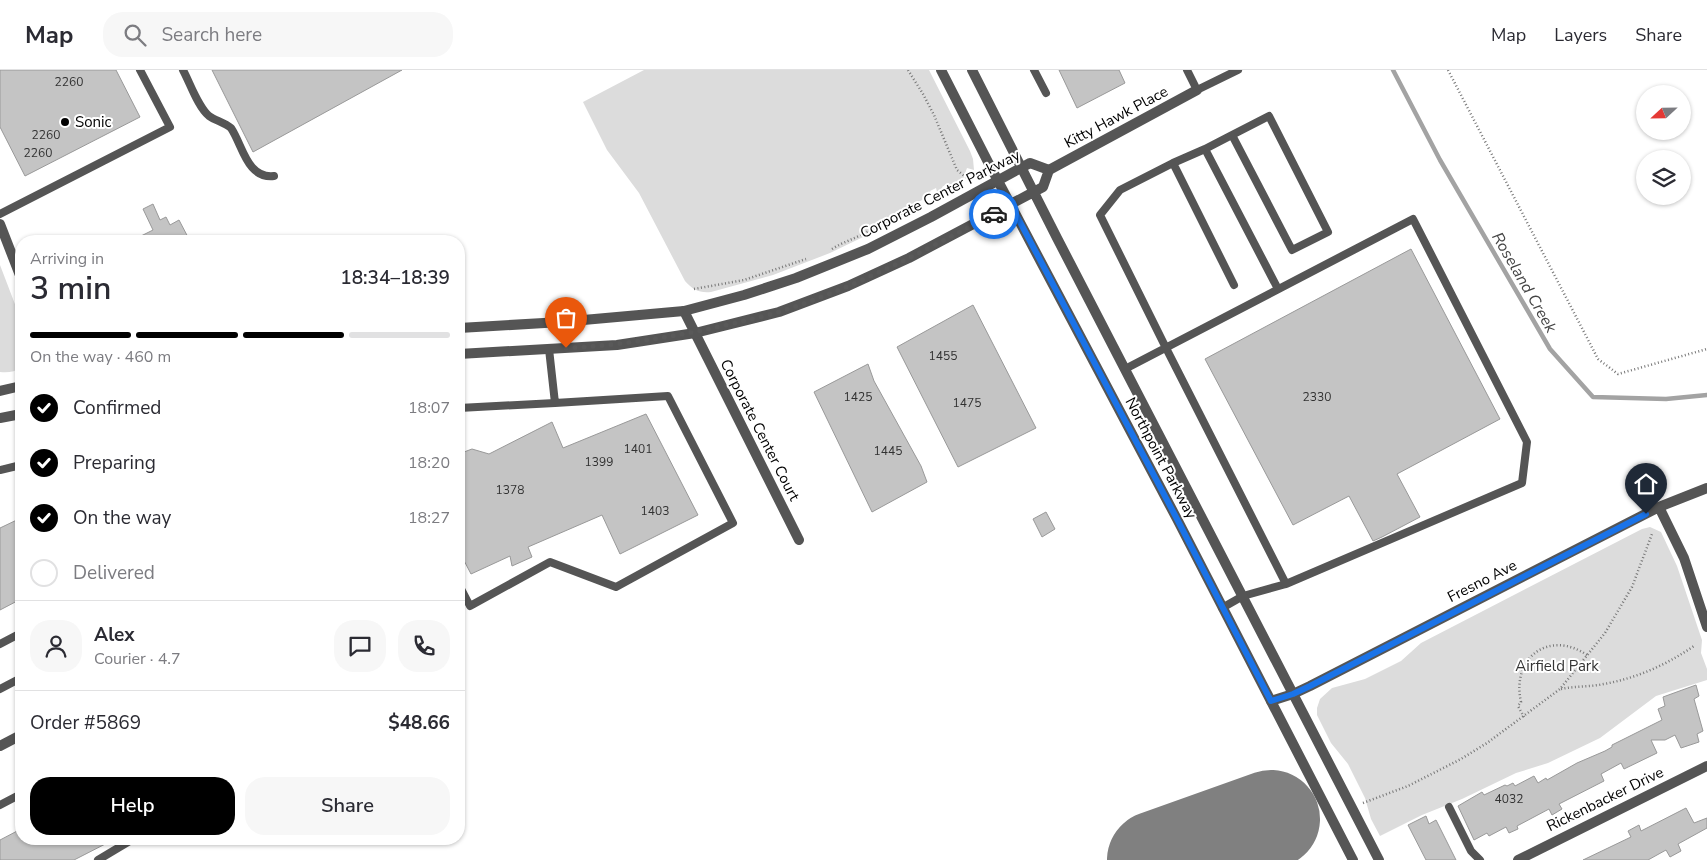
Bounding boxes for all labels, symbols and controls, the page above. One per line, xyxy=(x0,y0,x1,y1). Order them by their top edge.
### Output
search box xyxy=(103,12,453,57)
text: Map xyxy=(25,19,73,51)
icon: search xyxy=(121,21,149,49)
text: Search here xyxy=(161,22,262,48)
text: Map xyxy=(1491,23,1526,47)
text: Layers xyxy=(1554,23,1607,47)
text: Share xyxy=(1635,23,1682,47)
house number: 2260 xyxy=(55,74,83,90)
street label: Kitty Hawk Place xyxy=(1061,81,1171,153)
north arrow xyxy=(1636,85,1691,140)
map controls xyxy=(1636,85,1691,205)
place label: Sonic xyxy=(75,112,112,132)
marker: Sonic xyxy=(59,116,71,128)
house number: 2260 xyxy=(32,127,60,143)
house number: 2260 xyxy=(24,145,52,161)
street label: Corporate Center Parkway xyxy=(857,145,1024,243)
button: layers xyxy=(1636,150,1691,205)
courier xyxy=(969,189,1019,239)
icon: car xyxy=(980,200,1008,228)
water label: Roseland Creek xyxy=(1486,228,1562,338)
text: Arriving in xyxy=(30,248,104,270)
text: 18:34–18:39 xyxy=(340,265,450,291)
text: 3 min xyxy=(30,267,112,310)
pin xyxy=(545,297,587,348)
icon: bag xyxy=(552,304,580,332)
text: On the way · 460 m xyxy=(30,346,171,368)
house number: 1455 xyxy=(929,348,957,364)
street label: Corporate Center Court xyxy=(716,356,805,505)
house number: 1425 xyxy=(844,389,872,405)
house number: 2330 xyxy=(1303,389,1331,405)
icon: check xyxy=(30,394,58,422)
street label: Northpoint Parkway xyxy=(1120,394,1202,523)
text: Confirmed xyxy=(73,395,161,421)
house number: 1475 xyxy=(953,395,981,411)
text: 18:07 xyxy=(408,397,450,419)
house number: 1401 xyxy=(624,441,652,457)
house number: 1445 xyxy=(874,443,902,459)
icon: check xyxy=(30,449,58,477)
text: Preparing xyxy=(73,450,156,476)
text: 18:20 xyxy=(408,452,450,474)
house number: 1399 xyxy=(585,454,613,470)
pin xyxy=(1625,463,1667,514)
icon: home xyxy=(1632,470,1660,498)
house number: 1378 xyxy=(496,482,524,498)
house number: 1403 xyxy=(641,503,669,519)
icon: check xyxy=(30,504,58,532)
text: On the way xyxy=(73,505,171,531)
text: 18:27 xyxy=(408,507,450,529)
street label: Fresno Ave xyxy=(1444,555,1520,607)
text: Delivered xyxy=(73,560,155,586)
button: person xyxy=(30,620,82,672)
button: chat xyxy=(334,620,386,672)
button: phone xyxy=(398,620,450,672)
text: Alex xyxy=(94,622,135,648)
text: Courier · 4.7 xyxy=(94,648,180,670)
park label: Airfield Park xyxy=(1515,656,1599,676)
text: Order #5869 xyxy=(30,710,141,736)
text: $48.66 xyxy=(388,710,450,736)
street label: Rickenbacker Drive xyxy=(1543,762,1667,836)
button: Help xyxy=(30,777,235,835)
button: Share xyxy=(245,777,450,835)
house number: 4032 xyxy=(1495,791,1523,807)

